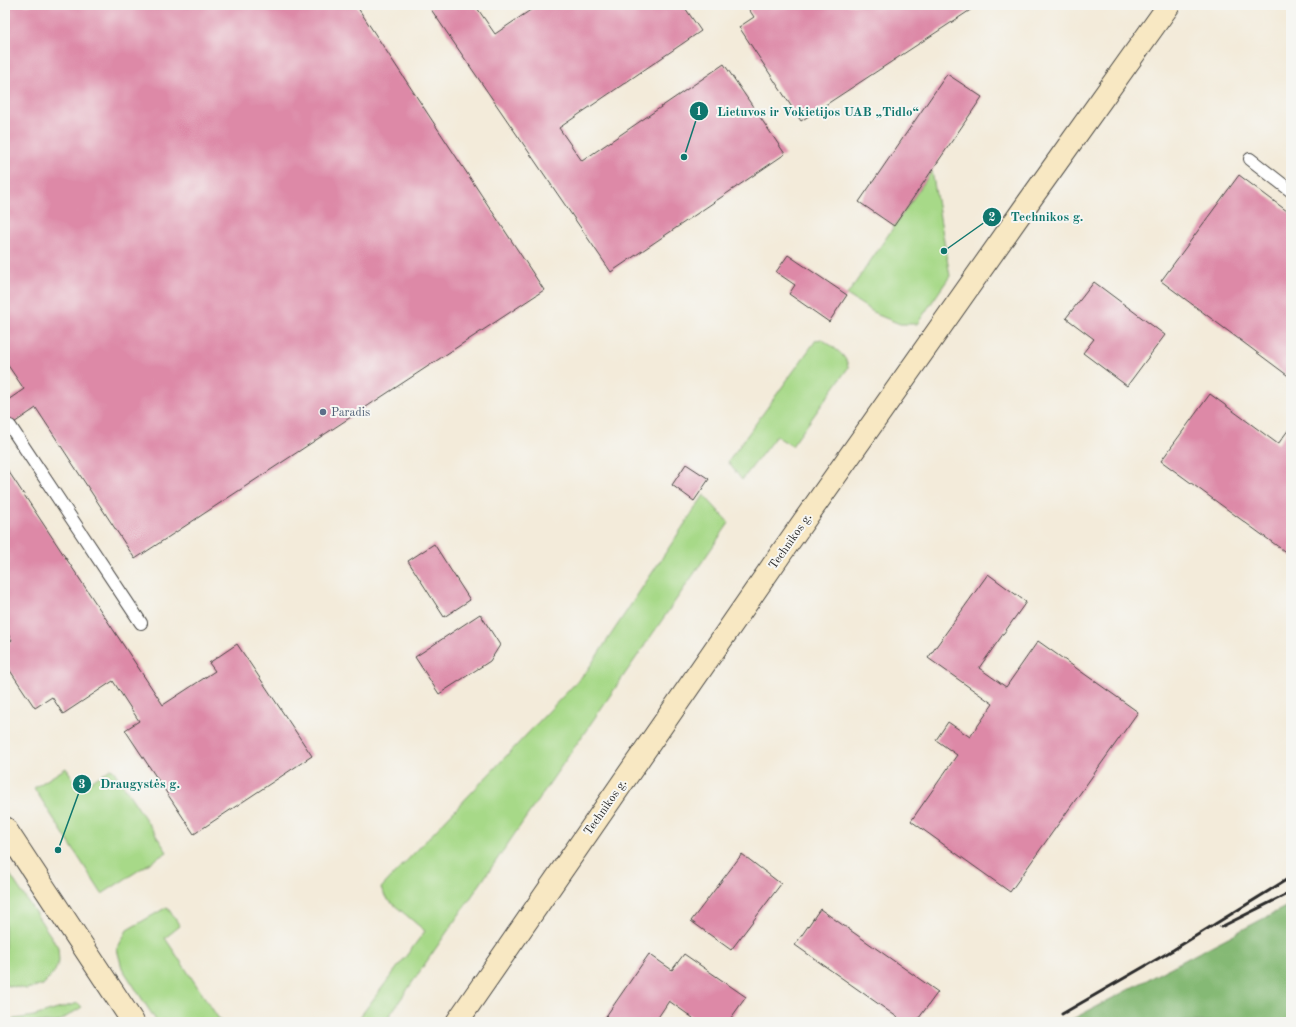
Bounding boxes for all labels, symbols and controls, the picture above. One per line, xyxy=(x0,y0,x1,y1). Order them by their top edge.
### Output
callout: Lietuvos ir Vokietijos UAB „Tidlo“ xyxy=(689,99,927,124)
text: 1 xyxy=(696,106,702,118)
text: Lietuvos ir Vokietijos UAB „Tidlo“ xyxy=(717,106,919,119)
callout: Technikos g. xyxy=(982,204,1091,229)
text: Technikos g. xyxy=(1011,211,1083,224)
text: 2 xyxy=(989,212,996,224)
marker: Paradis xyxy=(318,407,328,417)
place label: Paradis xyxy=(331,407,370,419)
street label: Technikos g. xyxy=(767,511,814,572)
callout: Draugystės g. xyxy=(72,771,188,796)
street label: Technikos g. xyxy=(582,777,629,838)
text: Draugystės g. xyxy=(100,778,180,791)
text: 3 xyxy=(79,779,86,791)

